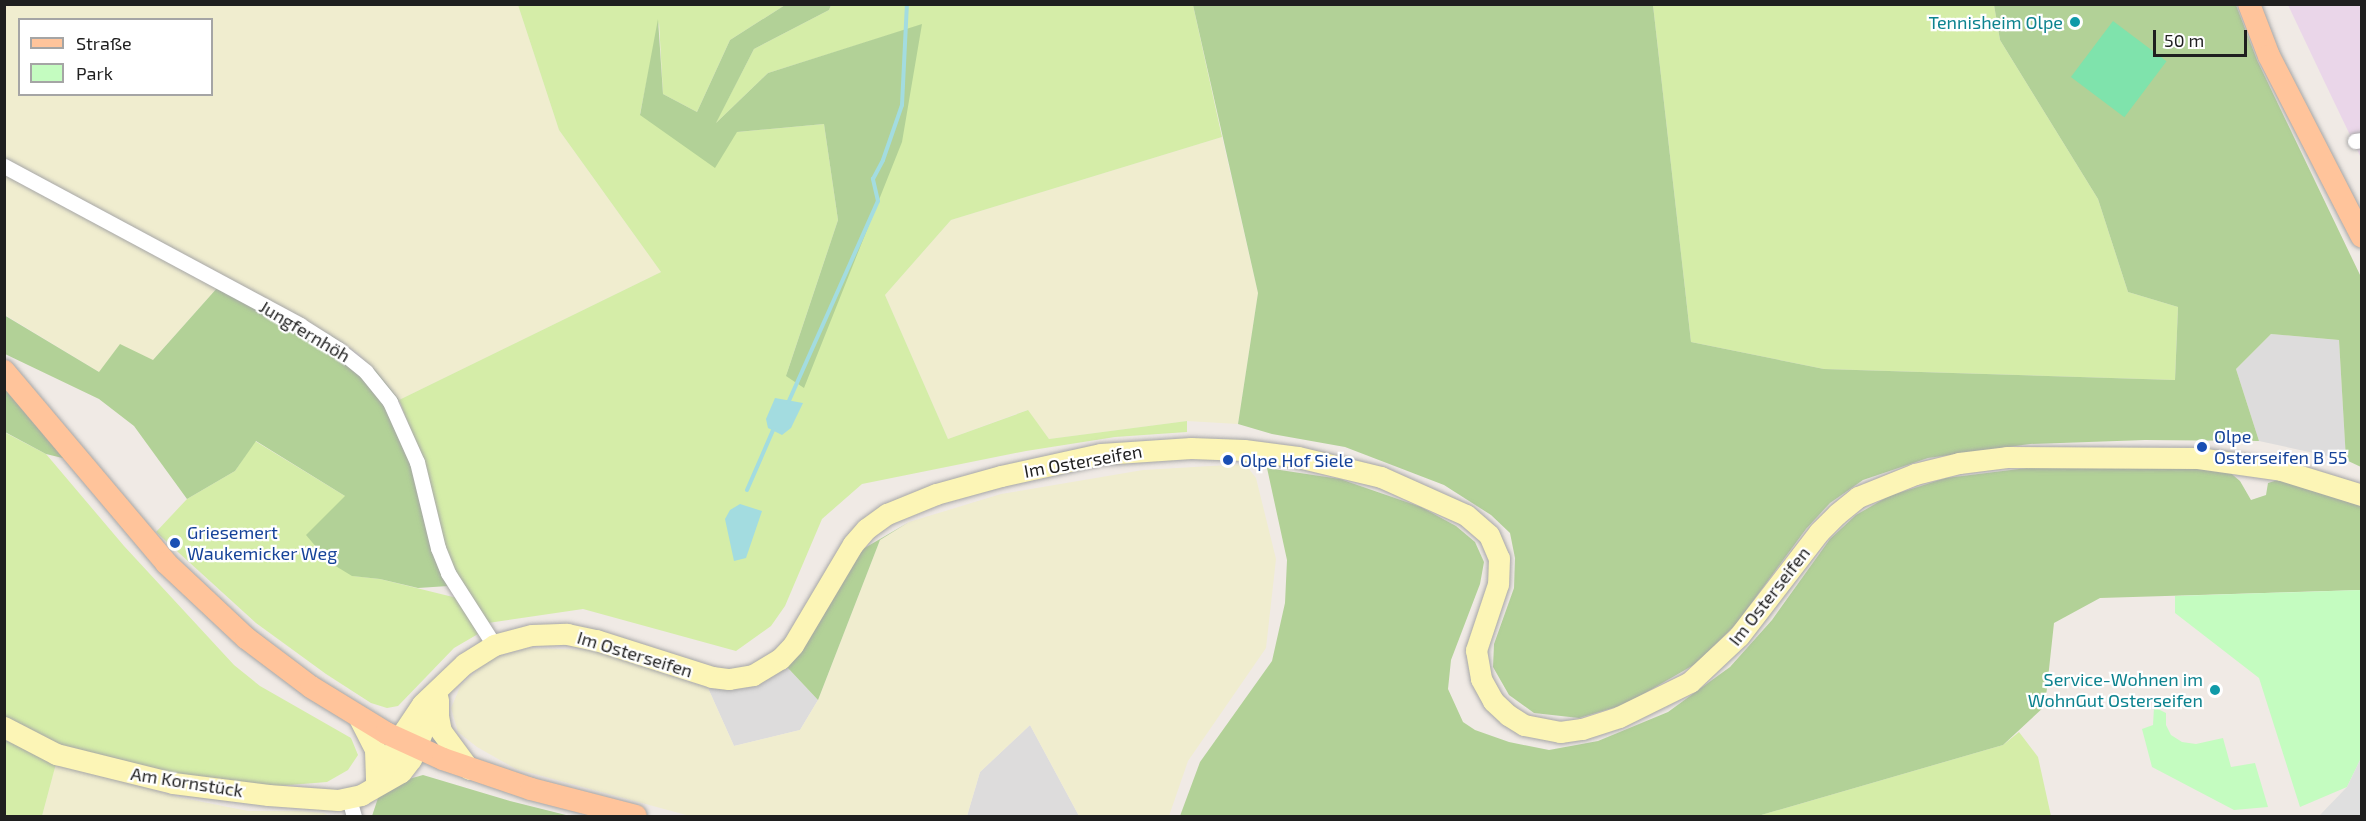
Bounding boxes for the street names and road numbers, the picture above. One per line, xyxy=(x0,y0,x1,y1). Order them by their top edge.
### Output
street label: Jungfernhöh xyxy=(256,295,354,367)
street label: Im Osterseifen xyxy=(1022,440,1144,482)
street label: Im Osterseifen xyxy=(1724,542,1814,650)
street label: Im Osterseifen xyxy=(575,626,695,682)
street label: Am Kornstück xyxy=(129,762,245,802)

